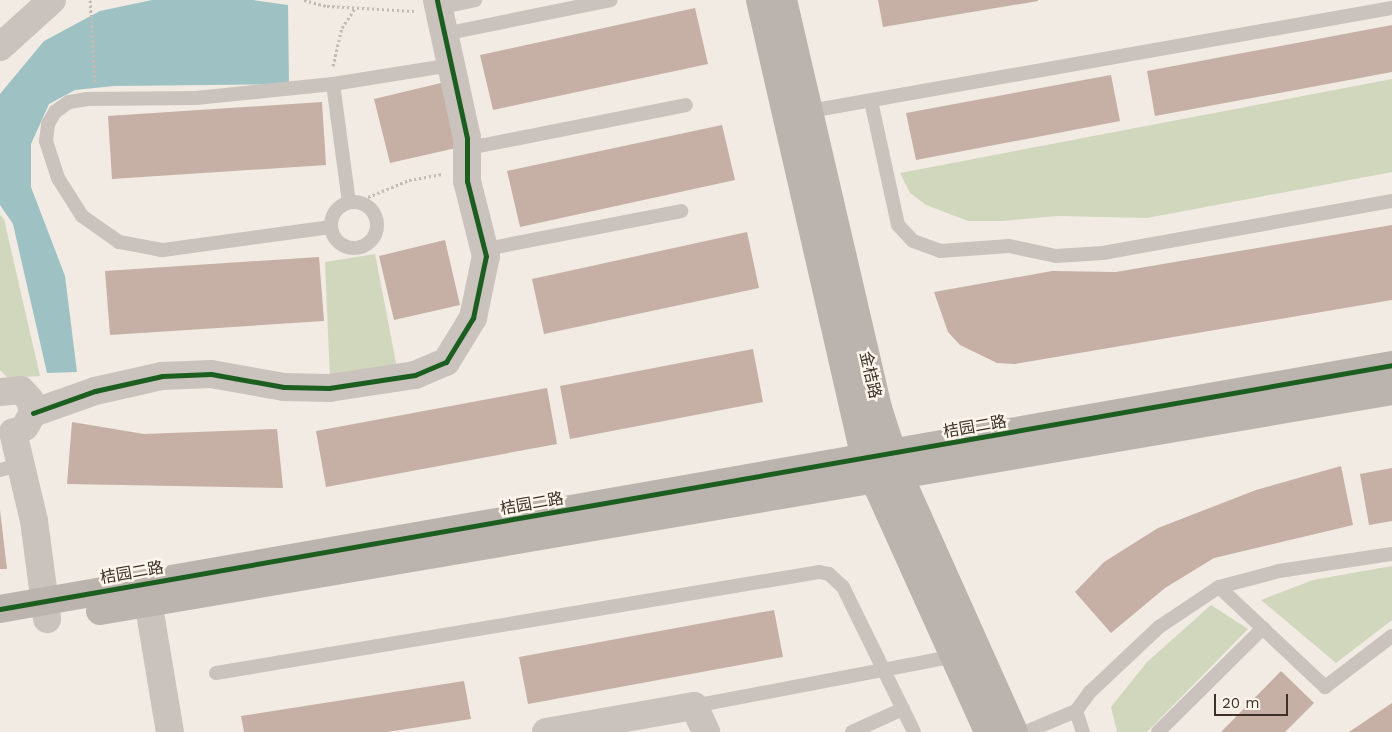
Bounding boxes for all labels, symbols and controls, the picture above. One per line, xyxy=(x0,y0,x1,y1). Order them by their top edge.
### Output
street label: 金桔路 xyxy=(855,349,885,401)
street label: 桔园二路 xyxy=(942,412,1008,442)
street label: 桔园二路 xyxy=(499,489,565,519)
street label: 桔园二路 xyxy=(99,558,165,588)
scale bar xyxy=(1217,684,1291,716)
text: 20 m xyxy=(1222,694,1260,712)

